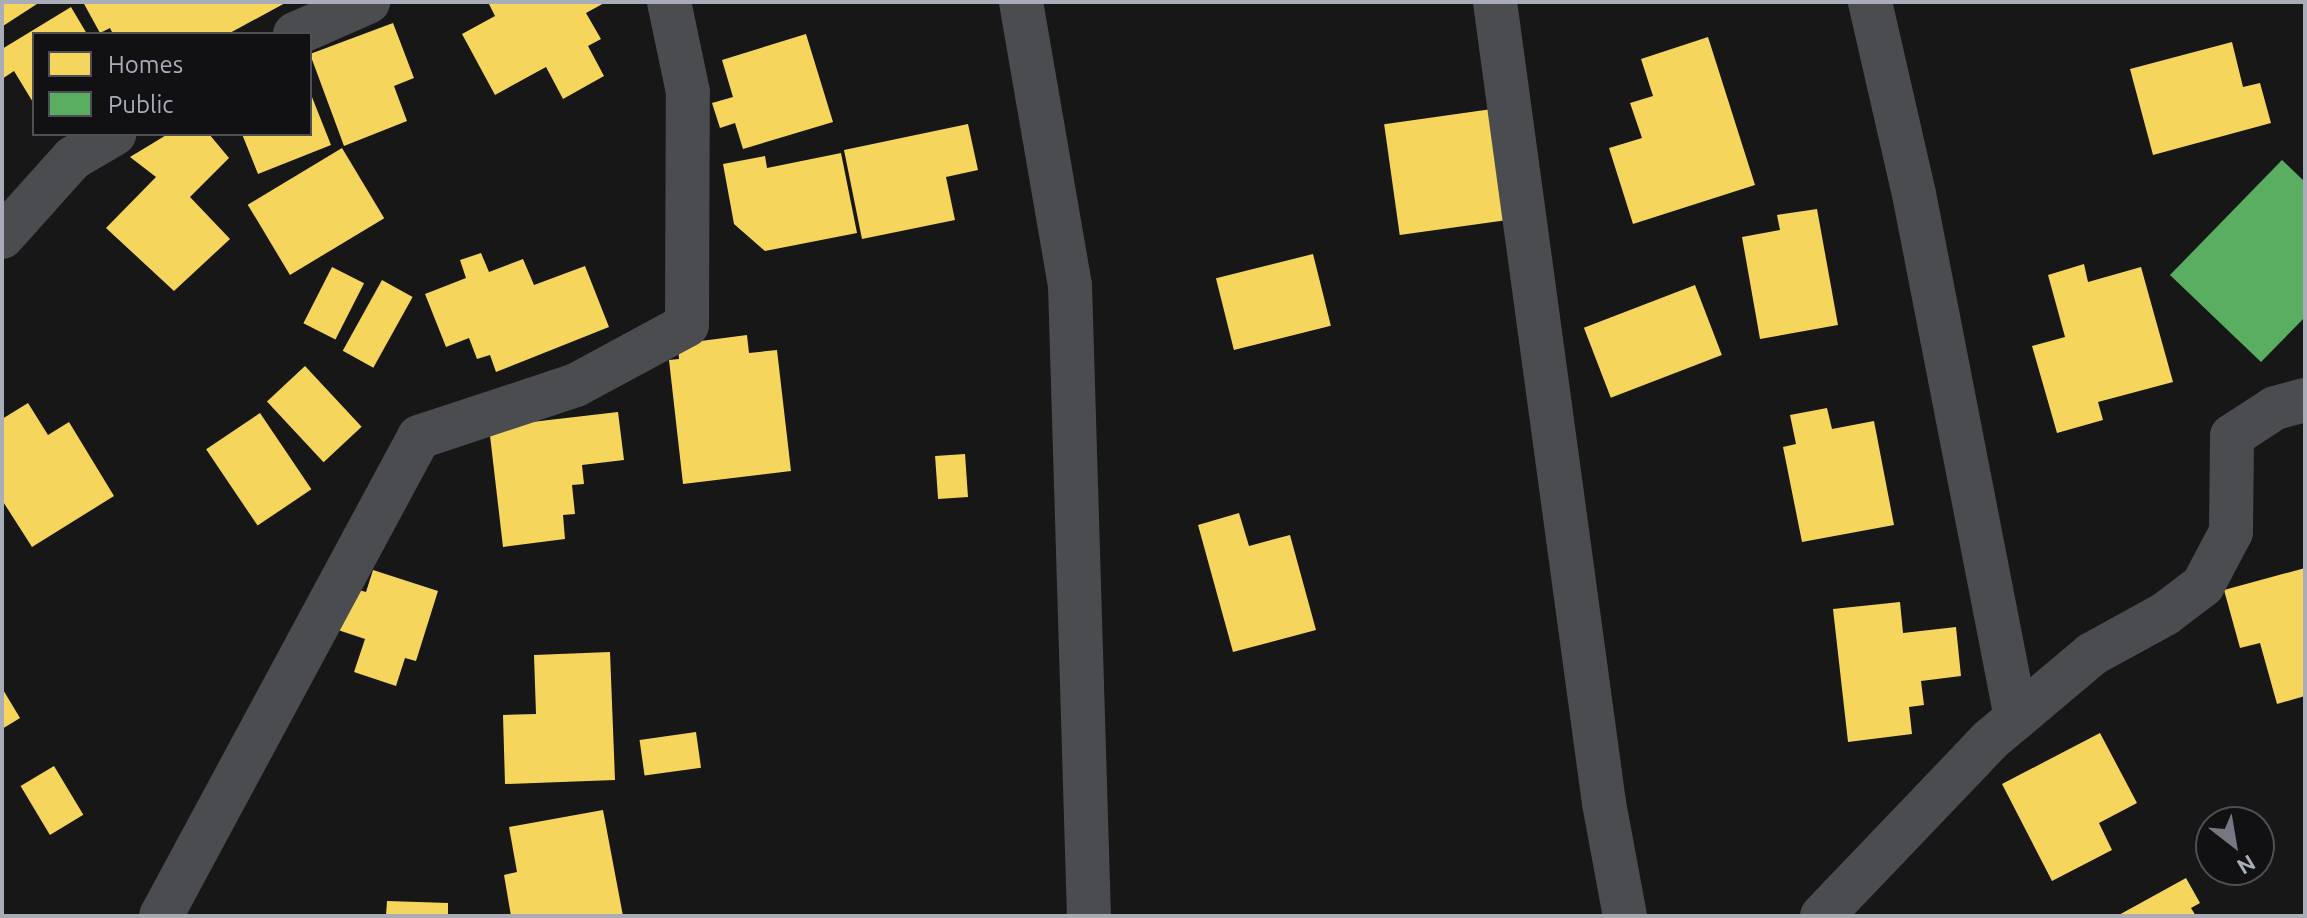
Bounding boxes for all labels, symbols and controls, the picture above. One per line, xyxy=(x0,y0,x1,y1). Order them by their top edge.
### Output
legend xyxy=(32,32,312,136)
text: Homes xyxy=(108,51,183,78)
text: Public xyxy=(108,91,173,118)
north arrow xyxy=(2195,806,2275,886)
text: N xyxy=(2233,850,2260,880)

